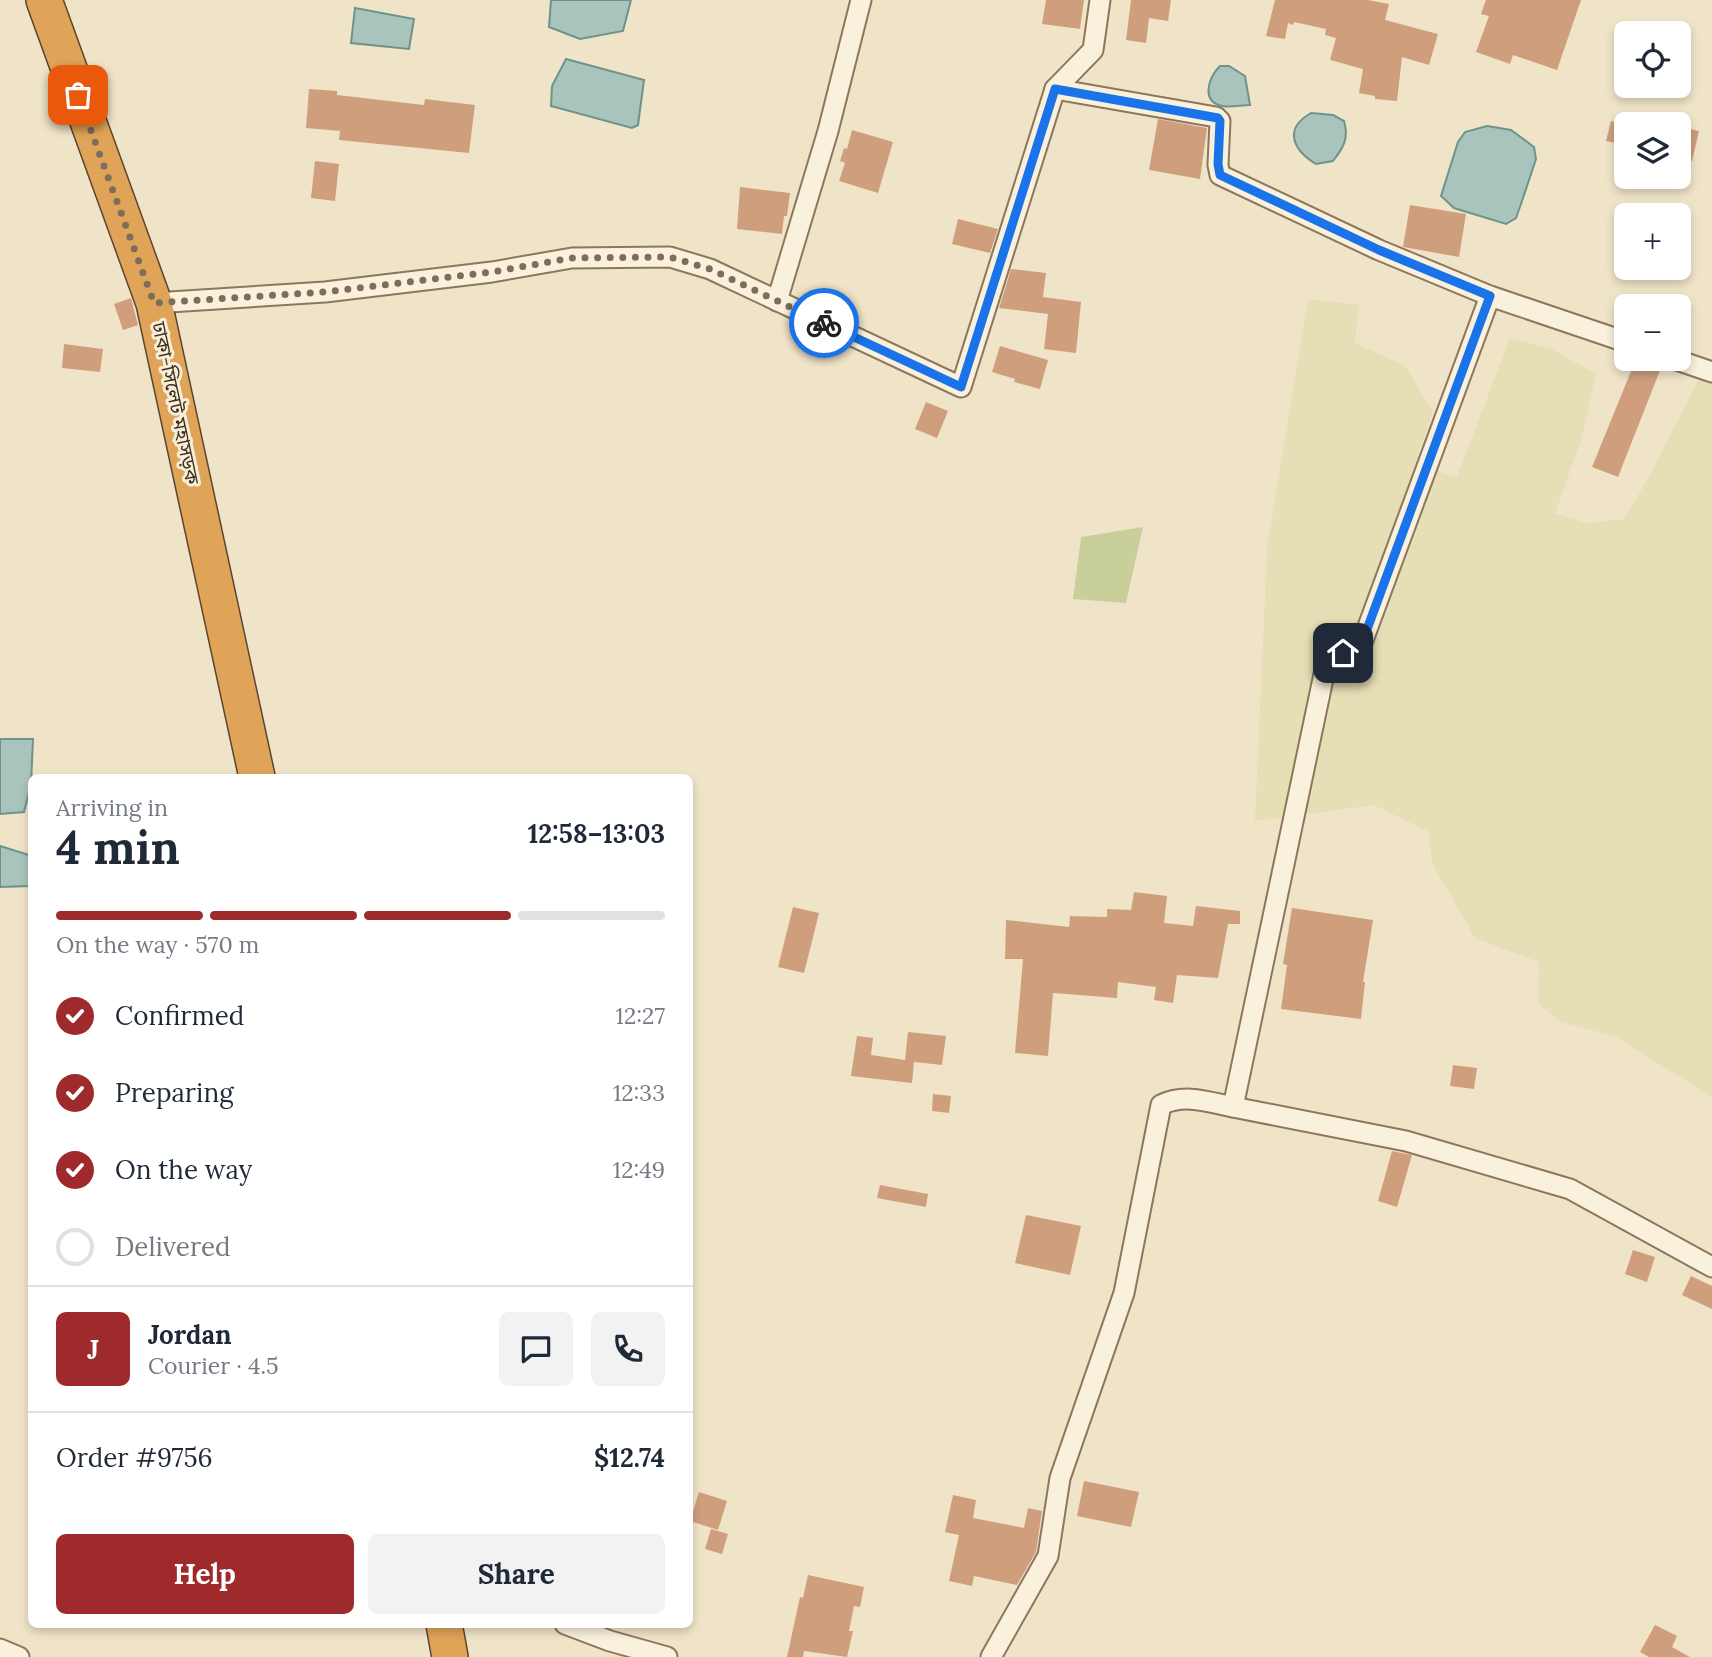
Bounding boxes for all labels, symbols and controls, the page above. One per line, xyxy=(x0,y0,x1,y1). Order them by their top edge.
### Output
map controls xyxy=(1614,21,1691,371)
button: locate xyxy=(1614,21,1691,98)
pin xyxy=(48,65,108,125)
icon: bag xyxy=(59,76,97,114)
button: layers xyxy=(1614,112,1691,189)
button: + xyxy=(1614,203,1691,280)
courier xyxy=(789,288,859,358)
button: − xyxy=(1614,294,1691,371)
icon: bike xyxy=(805,304,843,342)
street label: ঢাকা-সিলেট মহাসড়ক xyxy=(147,318,205,487)
pin xyxy=(1313,623,1373,683)
icon: home xyxy=(1324,634,1362,672)
text: Arriving in xyxy=(56,793,168,822)
text: 12:58–13:03 xyxy=(528,817,665,850)
text: 4 min xyxy=(56,818,180,877)
text: On the way · 570 m xyxy=(56,930,259,959)
icon: check xyxy=(56,997,94,1035)
text: Confirmed xyxy=(115,999,244,1032)
text: 12:27 xyxy=(616,1001,665,1030)
icon: check xyxy=(56,1074,94,1112)
text: Preparing xyxy=(115,1076,234,1109)
text: 12:33 xyxy=(613,1078,665,1107)
icon: check xyxy=(56,1151,94,1189)
text: On the way xyxy=(115,1153,252,1186)
text: 12:49 xyxy=(613,1155,665,1184)
text: Delivered xyxy=(115,1230,231,1263)
button: chat xyxy=(499,1312,573,1386)
button: phone xyxy=(591,1312,665,1386)
text: Jordan xyxy=(148,1318,232,1351)
text: J xyxy=(87,1333,99,1366)
text: Courier · 4.5 xyxy=(148,1351,279,1380)
text: Order #9756 xyxy=(56,1441,213,1474)
text: $12.74 xyxy=(594,1441,665,1474)
button: Help xyxy=(56,1534,354,1614)
button: Share xyxy=(368,1534,665,1614)

